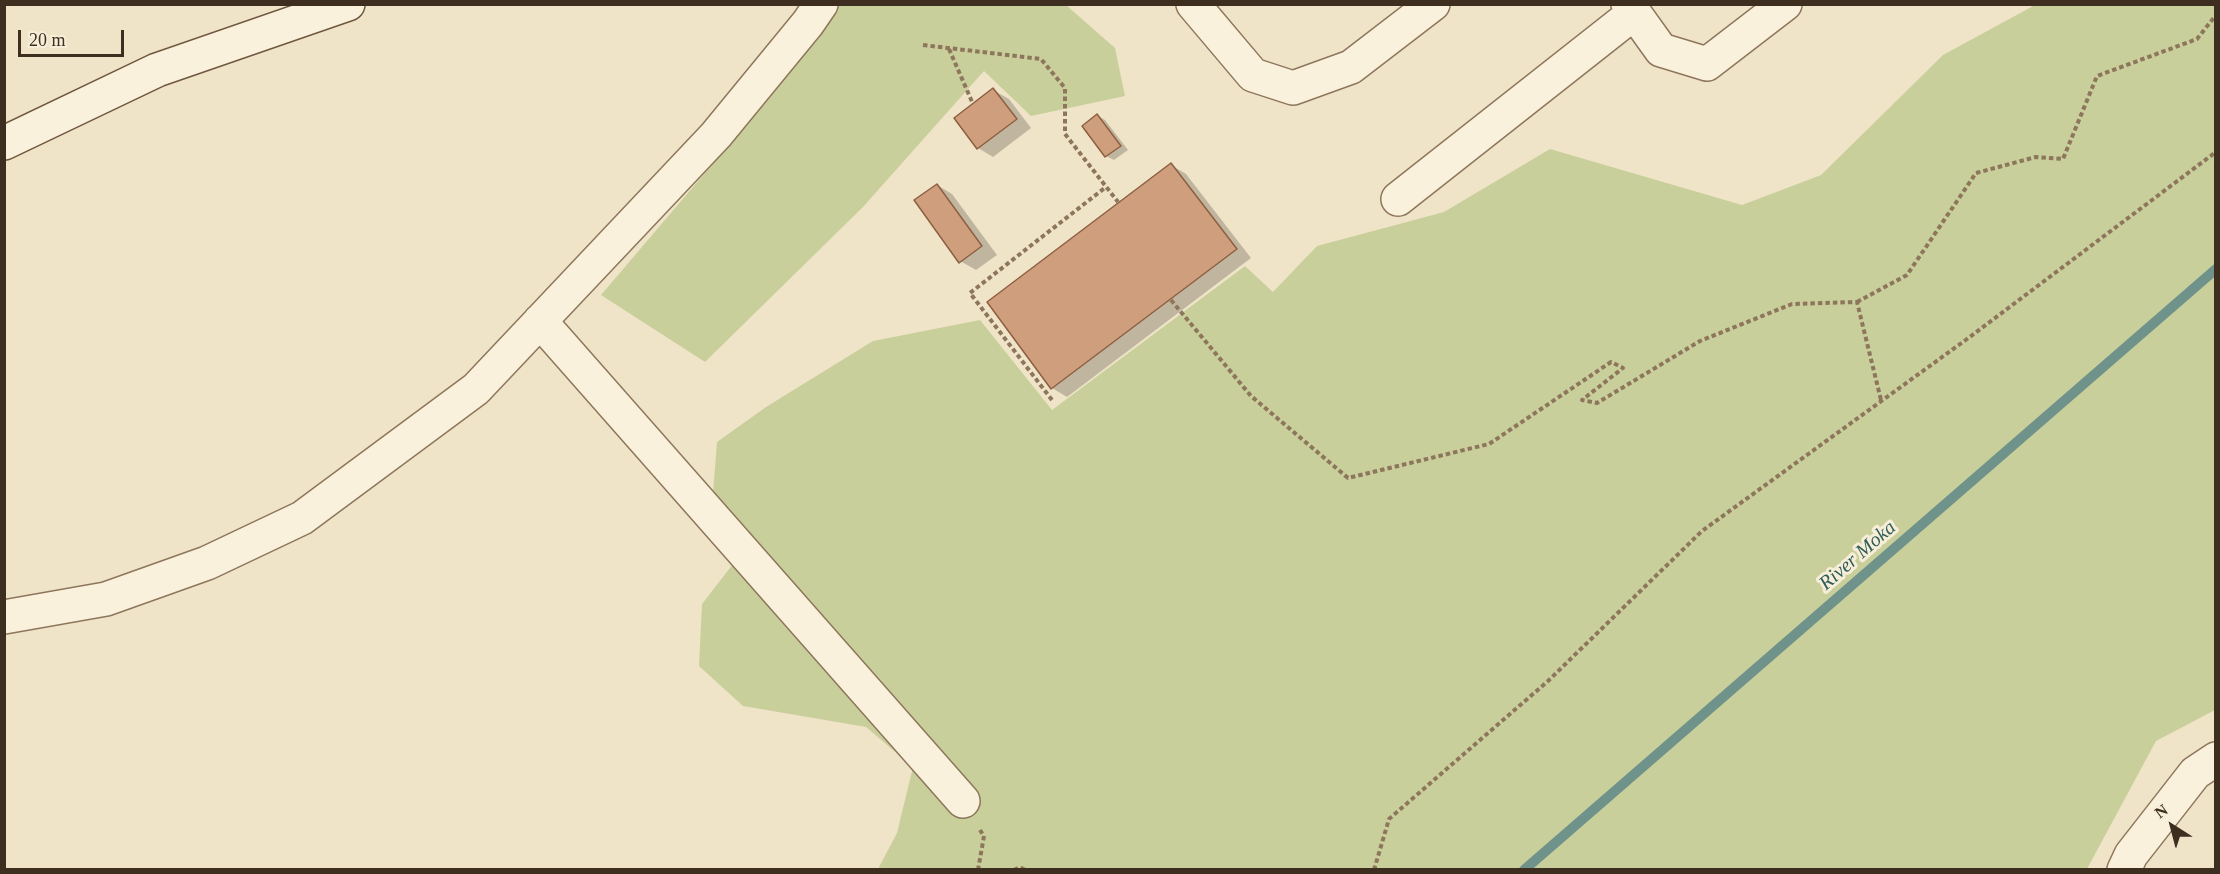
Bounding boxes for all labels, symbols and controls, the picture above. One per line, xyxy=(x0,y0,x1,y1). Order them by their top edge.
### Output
scale bar xyxy=(21,18,128,56)
text: 20 m xyxy=(29,30,66,50)
water label: River Moka xyxy=(1815,516,1901,596)
north arrow xyxy=(2142,796,2202,856)
text: N xyxy=(2151,801,2171,821)

